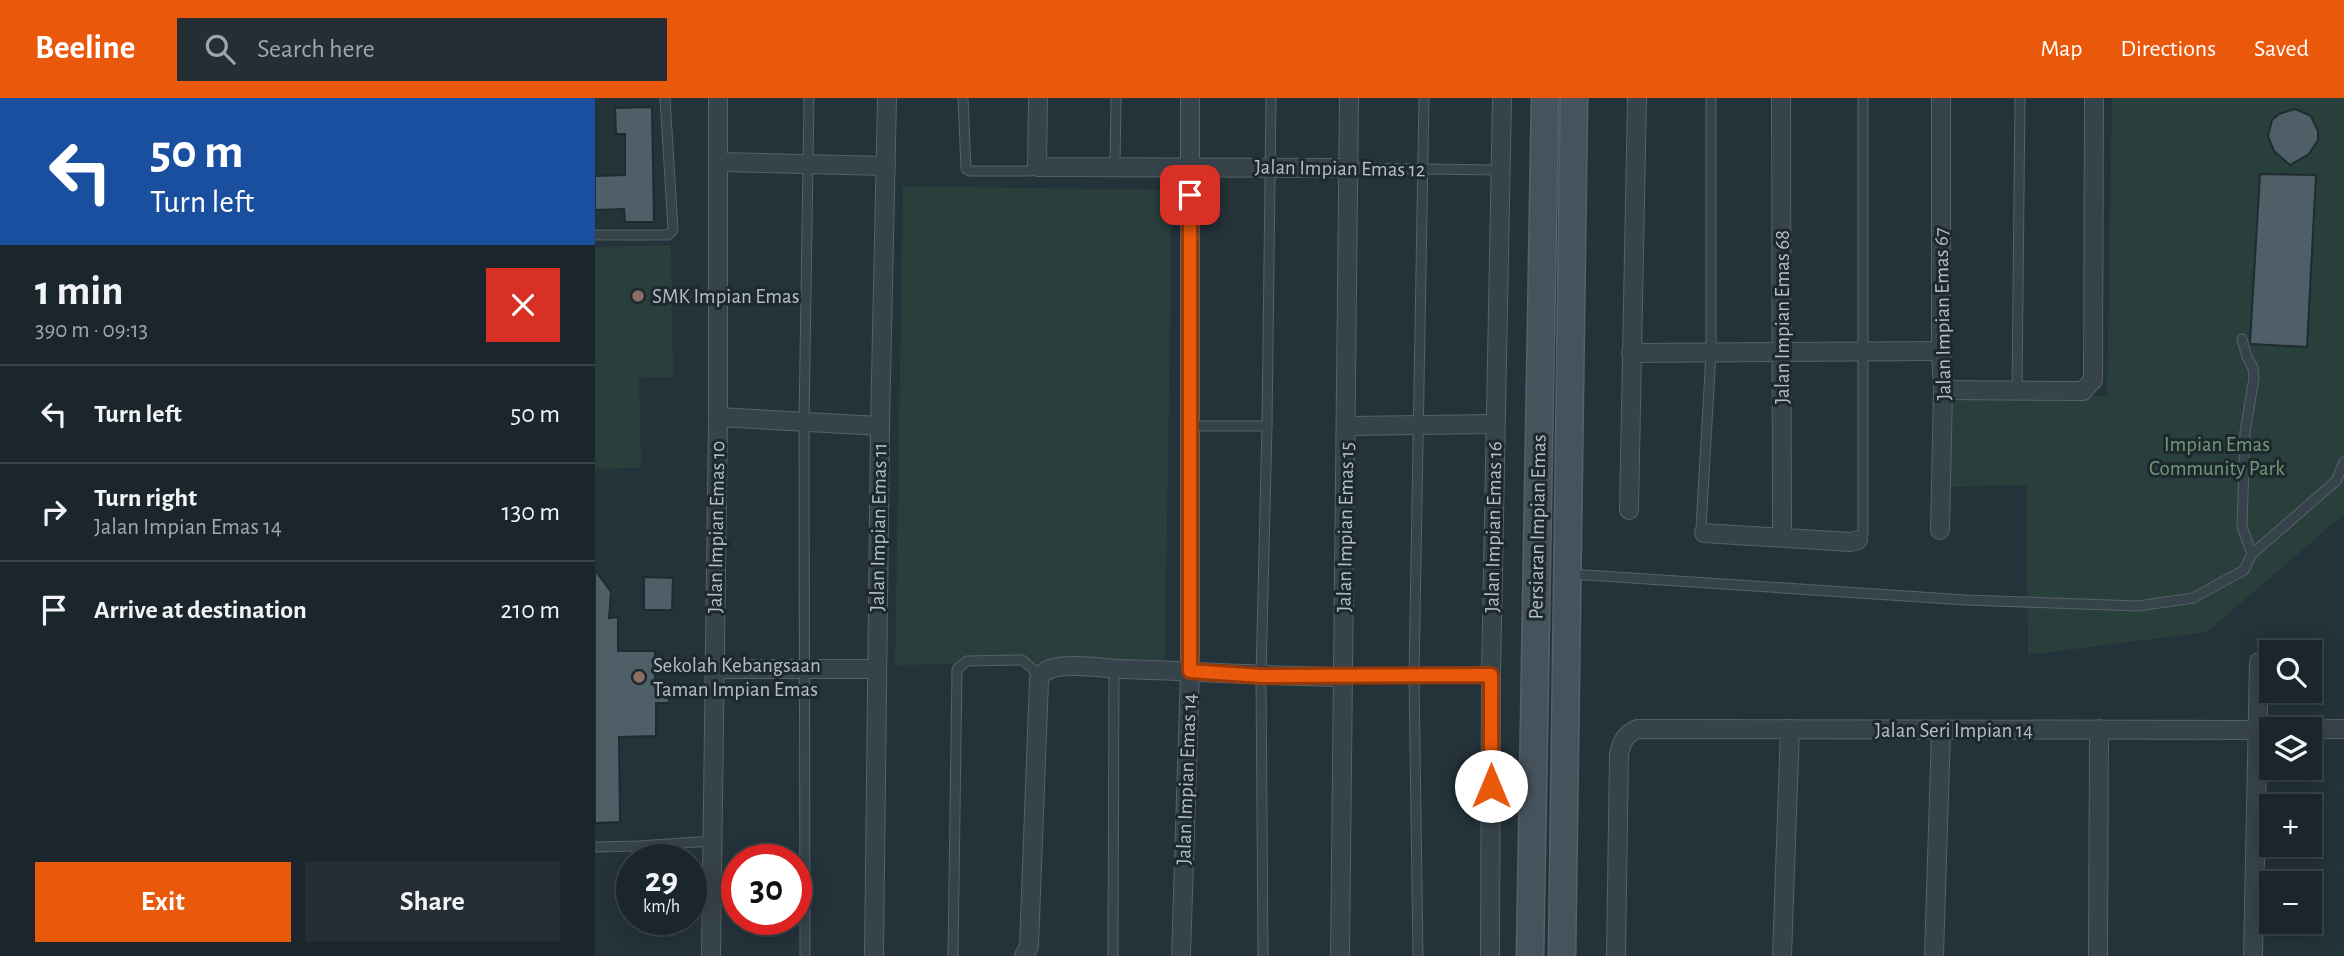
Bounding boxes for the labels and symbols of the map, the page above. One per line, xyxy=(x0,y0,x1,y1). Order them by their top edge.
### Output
street label: Jalan Impian Emas 12 xyxy=(1254,157,1426,180)
pin xyxy=(1160,165,1220,225)
street label: Jalan Impian Emas 67 xyxy=(1930,227,1955,401)
street label: Jalan Impian Emas 68 xyxy=(1772,230,1793,404)
place label: SMK Impian Emas xyxy=(652,286,799,307)
marker: SMK Impian Emas xyxy=(630,288,646,304)
street label: Persiaran Impian Emas xyxy=(1525,434,1550,620)
park label: Impian Emas Community Park xyxy=(2149,434,2285,479)
street label: Jalan Impian Emas 10 xyxy=(704,441,729,613)
street label: Jalan Impian Emas 16 xyxy=(1482,441,1505,613)
street label: Jalan Impian Emas 15 xyxy=(1334,442,1357,612)
street label: Jalan Impian Emas 11 xyxy=(867,443,890,612)
place label: Sekolah Kebangsaan Taman Impian Emas xyxy=(653,655,821,700)
marker: Sekolah Kebangsaan Taman Impian Emas xyxy=(631,669,647,685)
street label: Jalan Impian Emas 14 xyxy=(1173,693,1200,865)
street label: Jalan Seri Impian 14 xyxy=(1875,720,2033,741)
position arrow xyxy=(1454,749,1528,823)
speed limit sign: 30 xyxy=(721,844,812,935)

